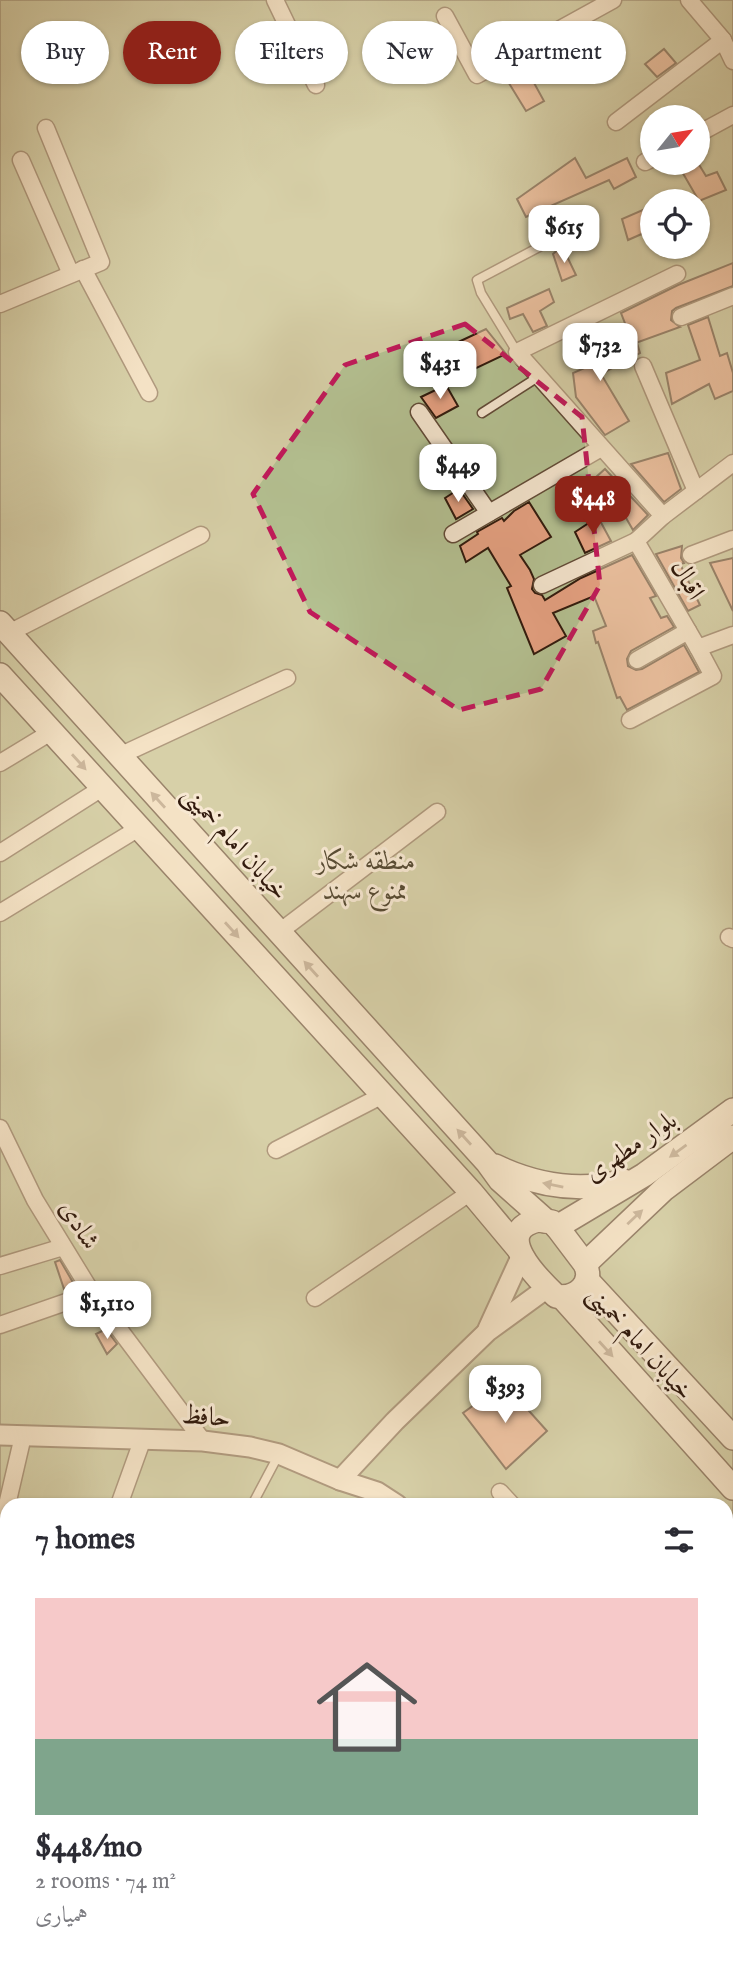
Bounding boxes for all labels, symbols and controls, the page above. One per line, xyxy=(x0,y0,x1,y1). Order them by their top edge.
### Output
chip: Buy xyxy=(21,21,109,84)
chip: Rent xyxy=(123,21,221,84)
chip: Filters xyxy=(235,21,348,84)
chip: New xyxy=(362,21,457,84)
chip: Apartment xyxy=(471,21,626,84)
north arrow xyxy=(640,105,710,175)
map controls xyxy=(640,105,710,259)
button: locate xyxy=(640,189,710,259)
pin: $615 xyxy=(523,205,605,265)
text: $615 xyxy=(544,213,584,242)
pin: $732 xyxy=(559,324,641,383)
text: $732 xyxy=(579,331,621,360)
pin: $431 xyxy=(399,342,481,401)
text: $431 xyxy=(419,349,461,378)
pin: $449 xyxy=(417,444,499,504)
text: $449 xyxy=(435,452,481,481)
pin: $448 xyxy=(552,476,634,536)
text: $448 xyxy=(571,484,615,513)
street label: اقبال xyxy=(662,554,712,606)
one-way arrow xyxy=(70,753,86,770)
street label: خیابان امام خمینی xyxy=(171,778,295,911)
one-way arrow xyxy=(150,791,166,809)
park label: منطقه شکار ممنوع سهند xyxy=(314,845,416,912)
one-way arrow xyxy=(224,921,240,939)
one-way arrow xyxy=(303,961,319,978)
street label: بلوار مطهری xyxy=(578,1104,684,1190)
one-way arrow xyxy=(456,1128,472,1146)
one-way arrow xyxy=(669,1143,687,1157)
one-way arrow xyxy=(542,1180,564,1191)
street label: شادی xyxy=(51,1194,107,1256)
one-way arrow xyxy=(626,1209,644,1225)
street label: خیابان امام خمینی xyxy=(576,1278,700,1411)
pin: $1,110 xyxy=(50,1282,164,1341)
text: $1,110 xyxy=(79,1289,135,1318)
one-way arrow xyxy=(598,1340,614,1357)
pin: $393 xyxy=(464,1366,546,1425)
text: $393 xyxy=(485,1373,525,1402)
street label: حافظ xyxy=(180,1399,232,1435)
text: 7 homes xyxy=(35,1521,135,1559)
icon: filters xyxy=(660,1521,698,1559)
icon: home xyxy=(304,1644,430,1770)
text: $448/mo xyxy=(35,1829,142,1867)
text: 2 rooms · 74 m² xyxy=(35,1867,176,1896)
text: همیاری xyxy=(35,1901,88,1930)

